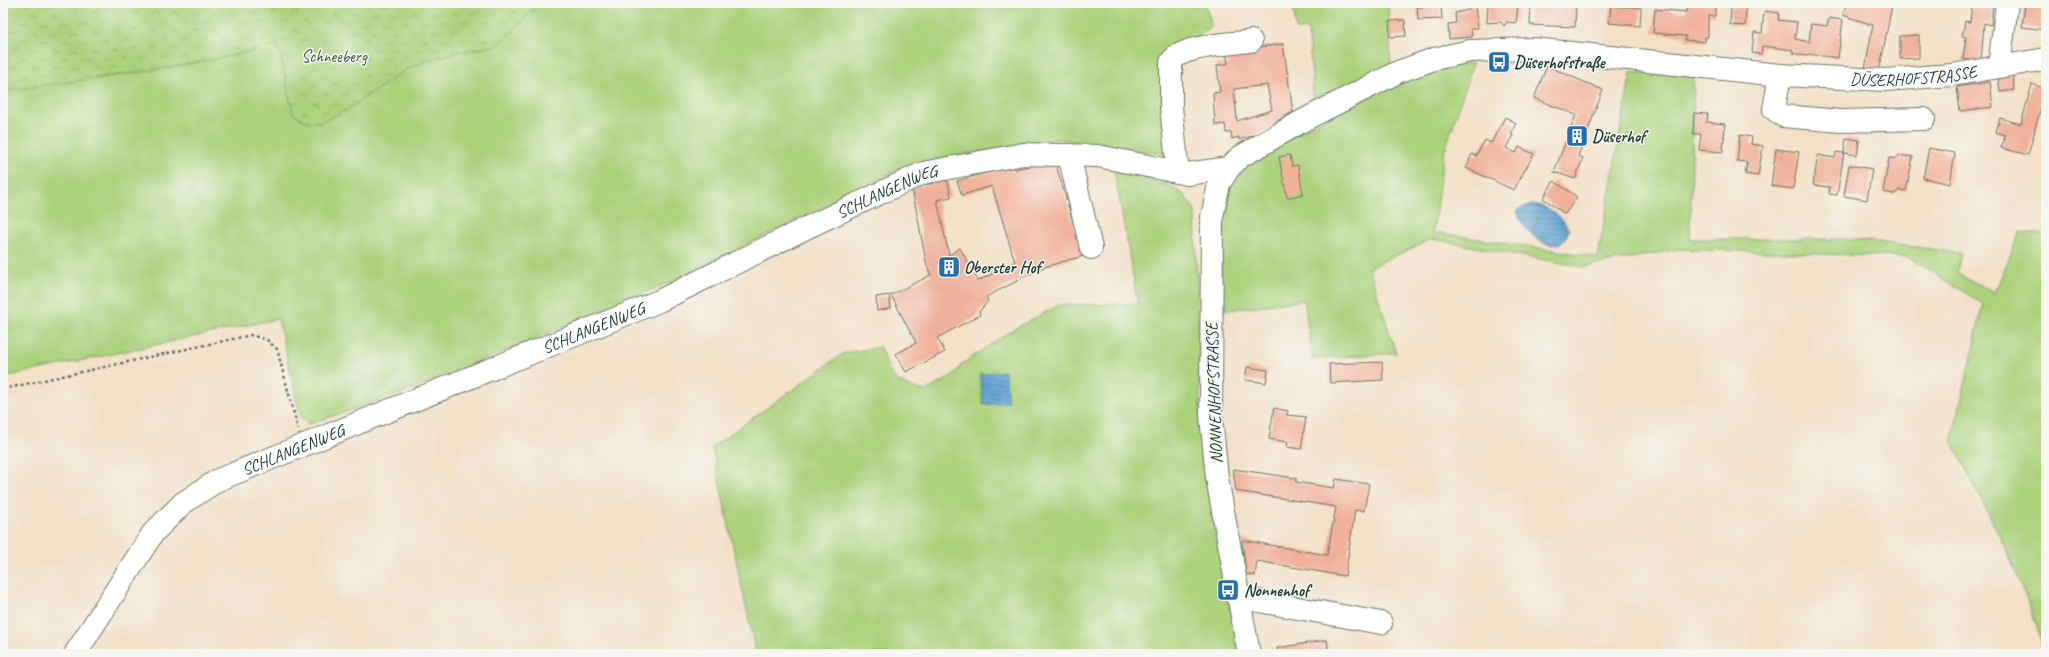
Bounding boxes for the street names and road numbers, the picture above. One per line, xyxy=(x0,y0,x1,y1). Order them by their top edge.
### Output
street label: DÜSERHOFSTRASSE xyxy=(1850,60,1980,91)
street label: SCHLANGENWEG xyxy=(833,160,941,223)
street label: SCHLANGENWEG xyxy=(539,297,650,358)
street label: NONNENHOFSTRASSE xyxy=(1201,320,1227,464)
street label: SCHLANGENWEG xyxy=(239,419,349,480)

